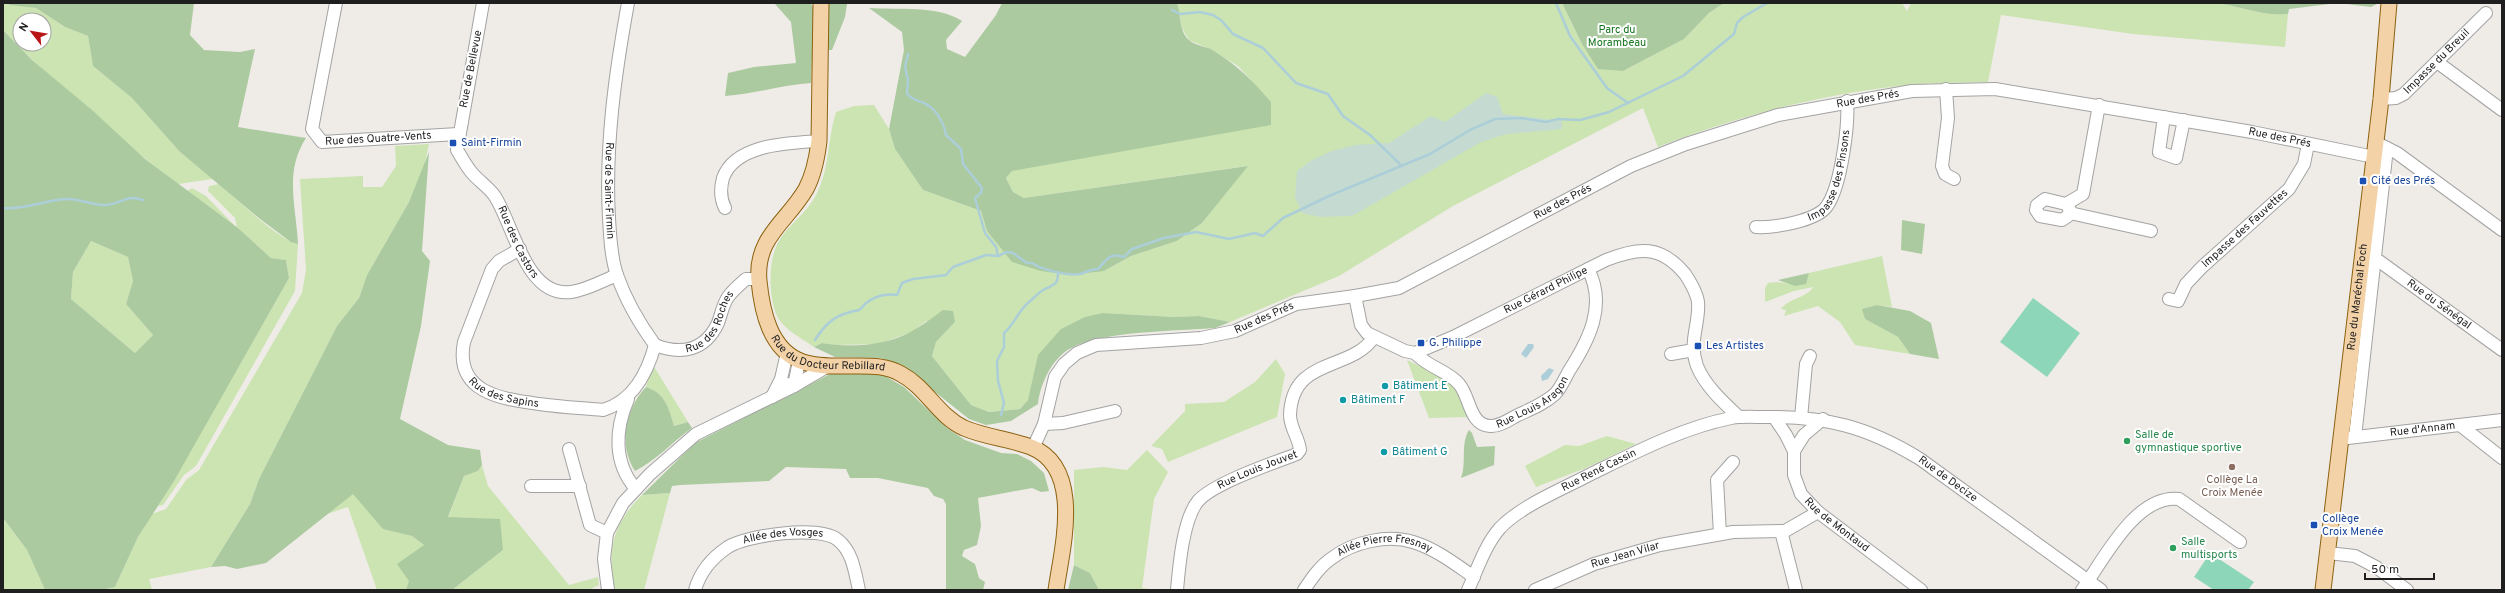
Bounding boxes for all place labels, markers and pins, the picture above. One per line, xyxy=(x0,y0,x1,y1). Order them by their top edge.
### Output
place label: Saint-Firmin xyxy=(461,136,522,150)
marker: Saint-Firmin xyxy=(448,138,458,148)
place label: Cité des Prés xyxy=(2371,174,2435,188)
marker: Cité des Prés xyxy=(2358,176,2368,186)
place label: G. Philippe xyxy=(1429,336,1482,350)
marker: G. Philippe xyxy=(1416,338,1426,348)
place label: Les Artistes xyxy=(1706,339,1764,353)
marker: Les Artistes xyxy=(1693,341,1703,351)
place label: Bâtiment E xyxy=(1393,379,1448,393)
marker: Bâtiment E xyxy=(1380,381,1390,391)
place label: Bâtiment F xyxy=(1351,393,1405,407)
marker: Bâtiment F xyxy=(1338,395,1348,405)
place label: Salle de gymnastique sportive xyxy=(2135,428,2242,455)
marker: Salle de gymnastique sportive xyxy=(2122,436,2132,446)
place label: Bâtiment G xyxy=(1392,445,1448,459)
marker: Bâtiment G xyxy=(1379,447,1389,457)
marker: Collège La Croix Menée xyxy=(2227,462,2237,472)
place label: Collège La Croix Menée xyxy=(2201,473,2263,500)
place label: Collège Croix Menée xyxy=(2322,512,2383,539)
marker: Collège Croix Menée xyxy=(2309,520,2319,530)
place label: Salle multisports xyxy=(2181,535,2237,562)
marker: Salle multisports xyxy=(2168,543,2178,553)

